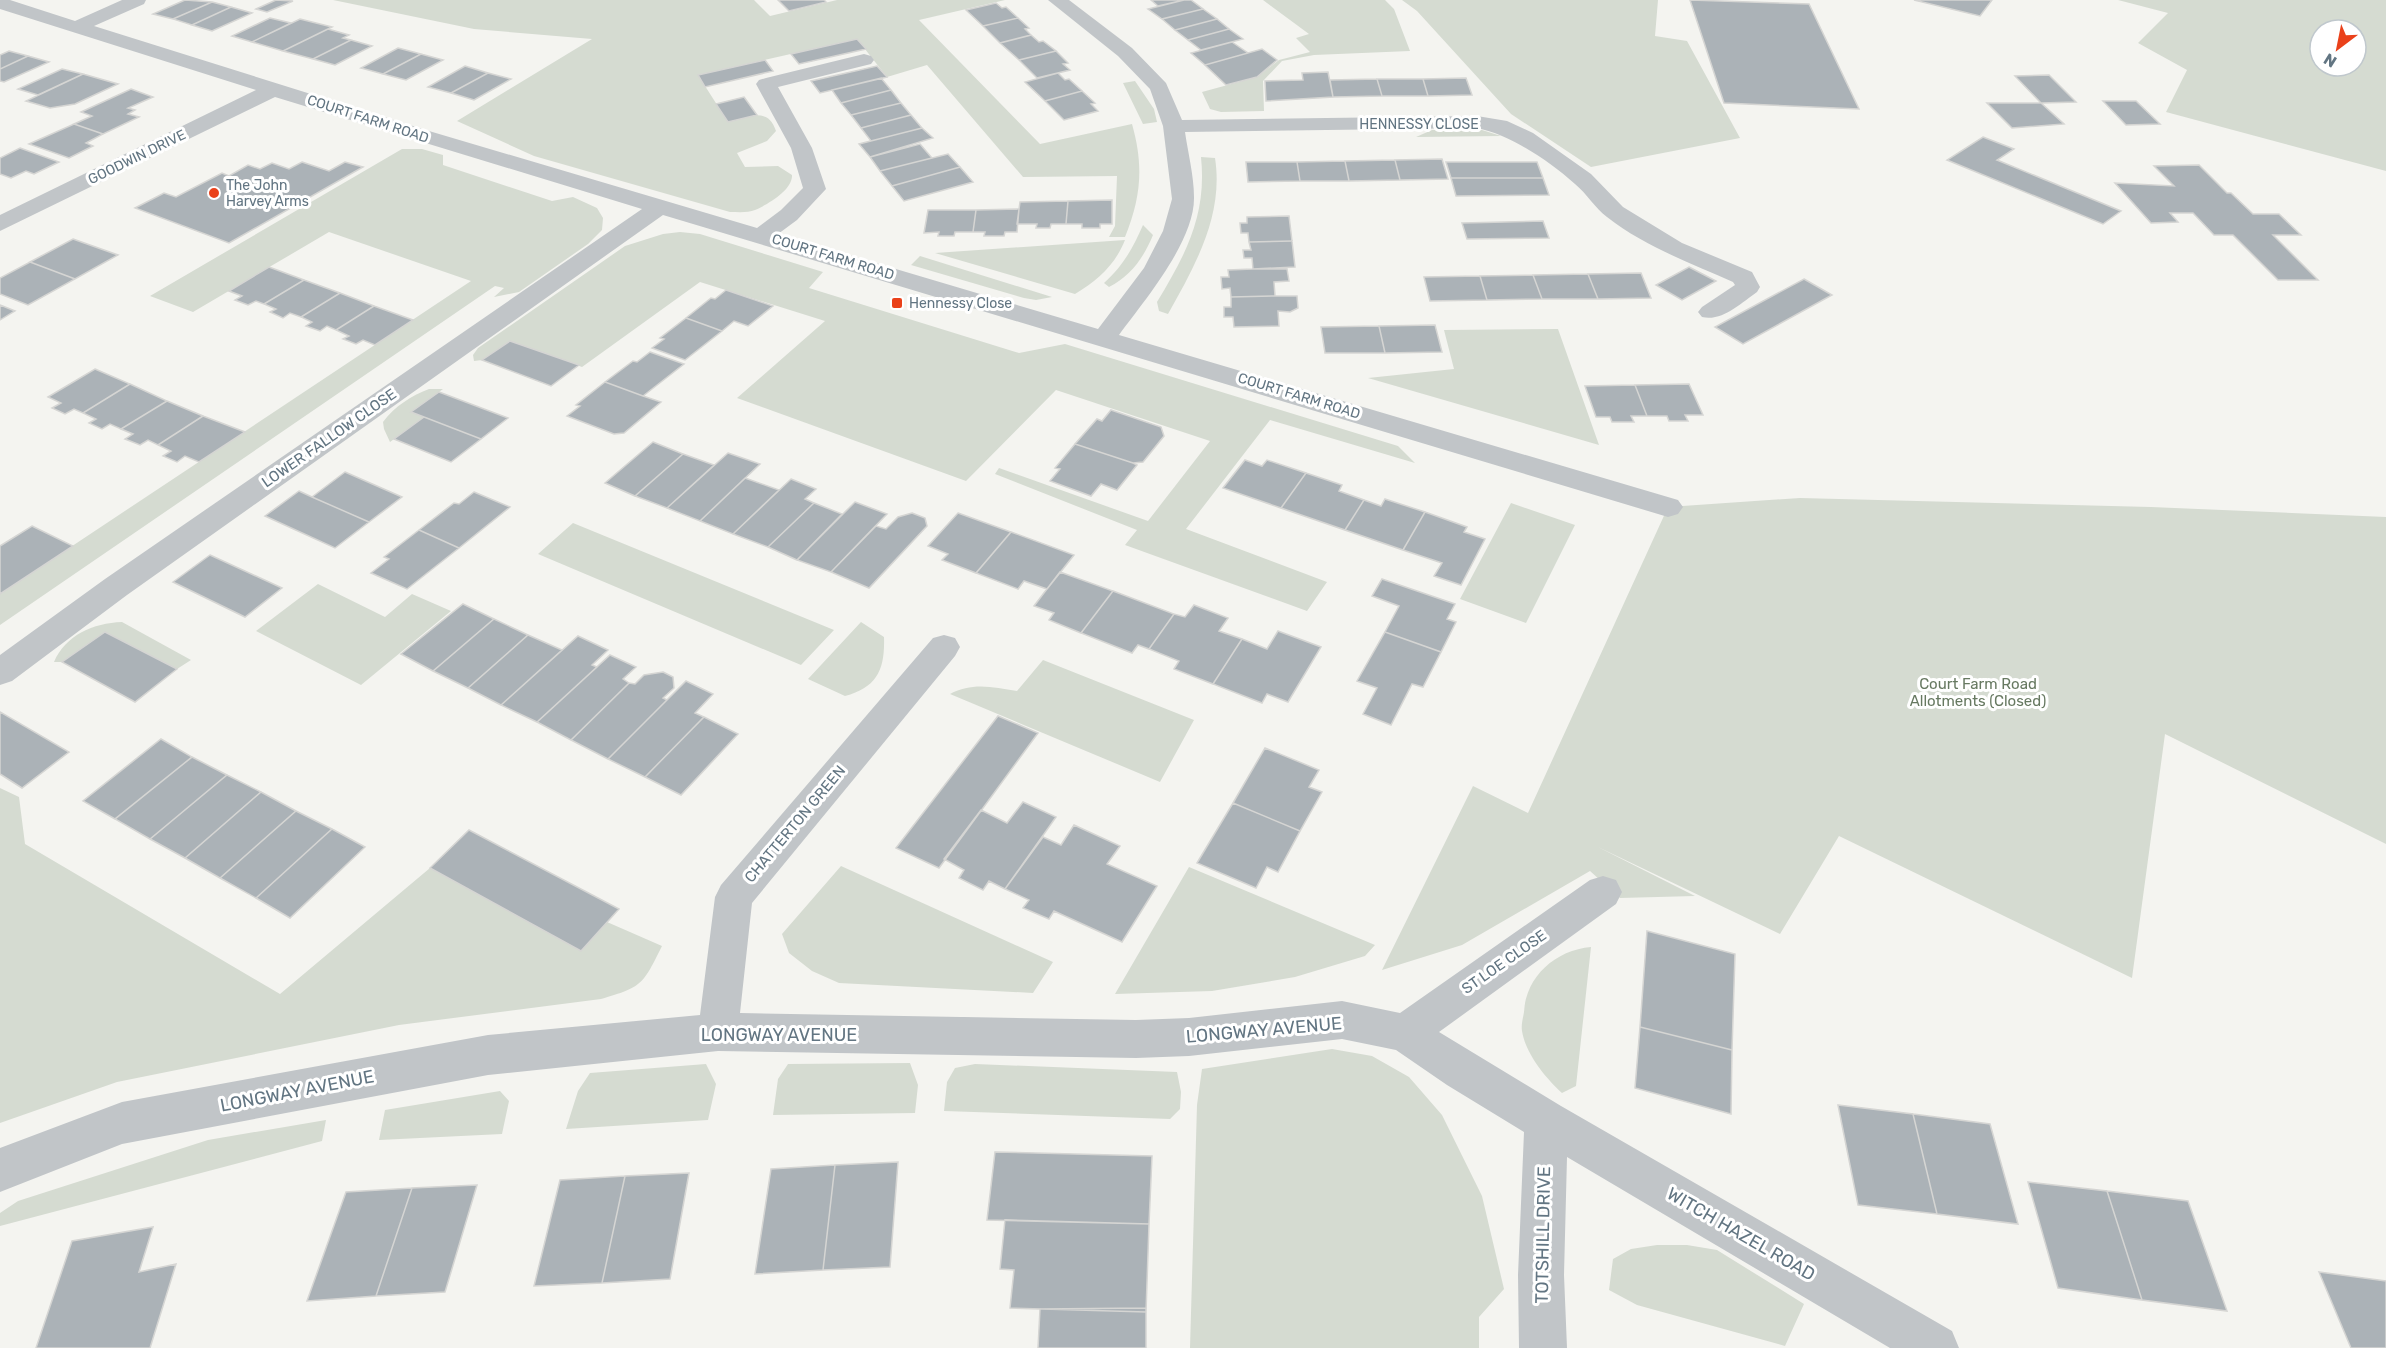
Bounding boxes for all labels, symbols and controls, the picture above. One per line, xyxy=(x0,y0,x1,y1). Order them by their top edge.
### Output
north arrow xyxy=(2308,18,2368,78)
text: N xyxy=(2320,49,2340,71)
street label: COURT FARM ROAD xyxy=(305,91,431,147)
street label: HENNESSY CLOSE xyxy=(1359,116,1479,133)
street label: GOODWIN DRIVE xyxy=(85,126,189,188)
place label: The John Harvey Arms xyxy=(226,177,309,210)
marker: The John Harvey Arms xyxy=(207,186,221,200)
street label: COURT FARM ROAD xyxy=(770,230,896,284)
place label: Hennessy Close xyxy=(909,295,1012,312)
marker: Hennessy Close xyxy=(890,296,904,310)
street label: COURT FARM ROAD xyxy=(1236,369,1362,423)
street label: LOWER FALLOW CLOSE xyxy=(258,385,400,491)
park label: Court Farm Road Allotments (Closed) xyxy=(1910,675,2046,710)
street label: CHATTERTON GREEN xyxy=(741,762,849,886)
street label: ST LOE CLOSE xyxy=(1458,926,1550,998)
street label: LONGWAY AVENUE xyxy=(1185,1012,1343,1048)
street label: LONGWAY AVENUE xyxy=(701,1024,857,1046)
street label: LONGWAY AVENUE xyxy=(218,1065,376,1117)
street label: TOTSHILL DRIVE xyxy=(1531,1166,1555,1304)
street label: WITCH HAZEL ROAD xyxy=(1663,1183,1819,1285)

